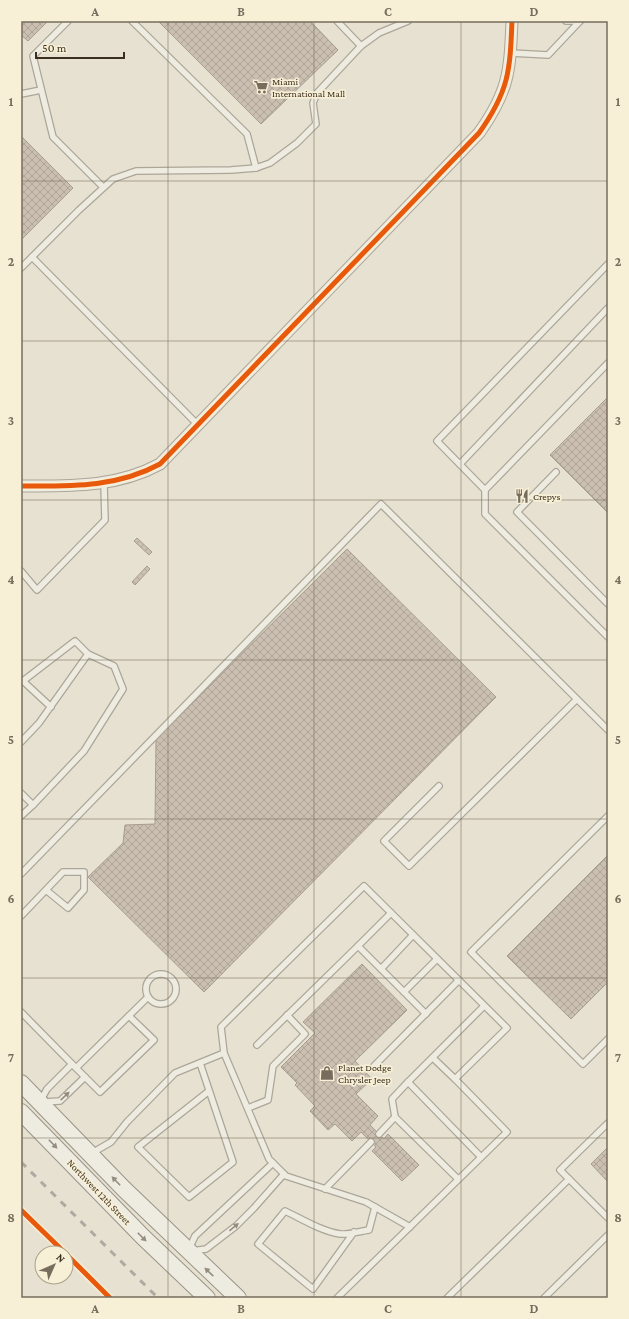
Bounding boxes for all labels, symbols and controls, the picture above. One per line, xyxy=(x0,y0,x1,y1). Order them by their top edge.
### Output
text: A xyxy=(90,4,99,19)
text: B xyxy=(237,4,245,19)
text: C xyxy=(384,4,392,19)
text: D xyxy=(530,4,539,19)
scale bar xyxy=(36,34,124,60)
text: 50 m xyxy=(42,41,67,55)
place label: Miami International Mall xyxy=(272,76,346,99)
supermarket icon: Miami International Mall xyxy=(253,79,269,95)
text: 1 xyxy=(9,94,14,109)
text: 1 xyxy=(616,94,621,109)
text: 2 xyxy=(8,254,15,269)
text: 2 xyxy=(615,254,622,269)
text: 3 xyxy=(8,413,14,428)
text: 3 xyxy=(615,413,621,428)
restaurant icon: Crepys xyxy=(514,488,530,504)
place label: Crepys xyxy=(533,491,560,502)
text: 4 xyxy=(7,572,15,587)
text: 4 xyxy=(614,572,622,587)
text: 5 xyxy=(8,732,14,747)
text: 5 xyxy=(615,732,621,747)
text: 6 xyxy=(7,891,15,906)
text: 6 xyxy=(614,891,622,906)
text: 7 xyxy=(8,1050,14,1065)
text: 7 xyxy=(615,1050,621,1065)
place label: Planet Dodge Chrysler Jeep xyxy=(338,1062,392,1085)
shop icon: Planet Dodge Chrysler Jeep xyxy=(319,1065,335,1081)
one-way arrow xyxy=(60,1091,70,1101)
one-way arrow xyxy=(48,1139,58,1149)
street label: Northwest 12th Street xyxy=(65,1157,133,1227)
one-way arrow xyxy=(112,1176,121,1186)
text: 8 xyxy=(7,1210,15,1225)
text: 8 xyxy=(614,1210,622,1225)
one-way arrow xyxy=(228,1223,239,1232)
one-way arrow xyxy=(137,1232,147,1241)
north arrow xyxy=(34,1245,74,1285)
text: N xyxy=(54,1251,68,1265)
one-way arrow xyxy=(205,1268,214,1277)
text: A xyxy=(90,1301,99,1316)
text: B xyxy=(237,1301,245,1316)
text: C xyxy=(384,1301,392,1316)
text: D xyxy=(530,1301,539,1316)

